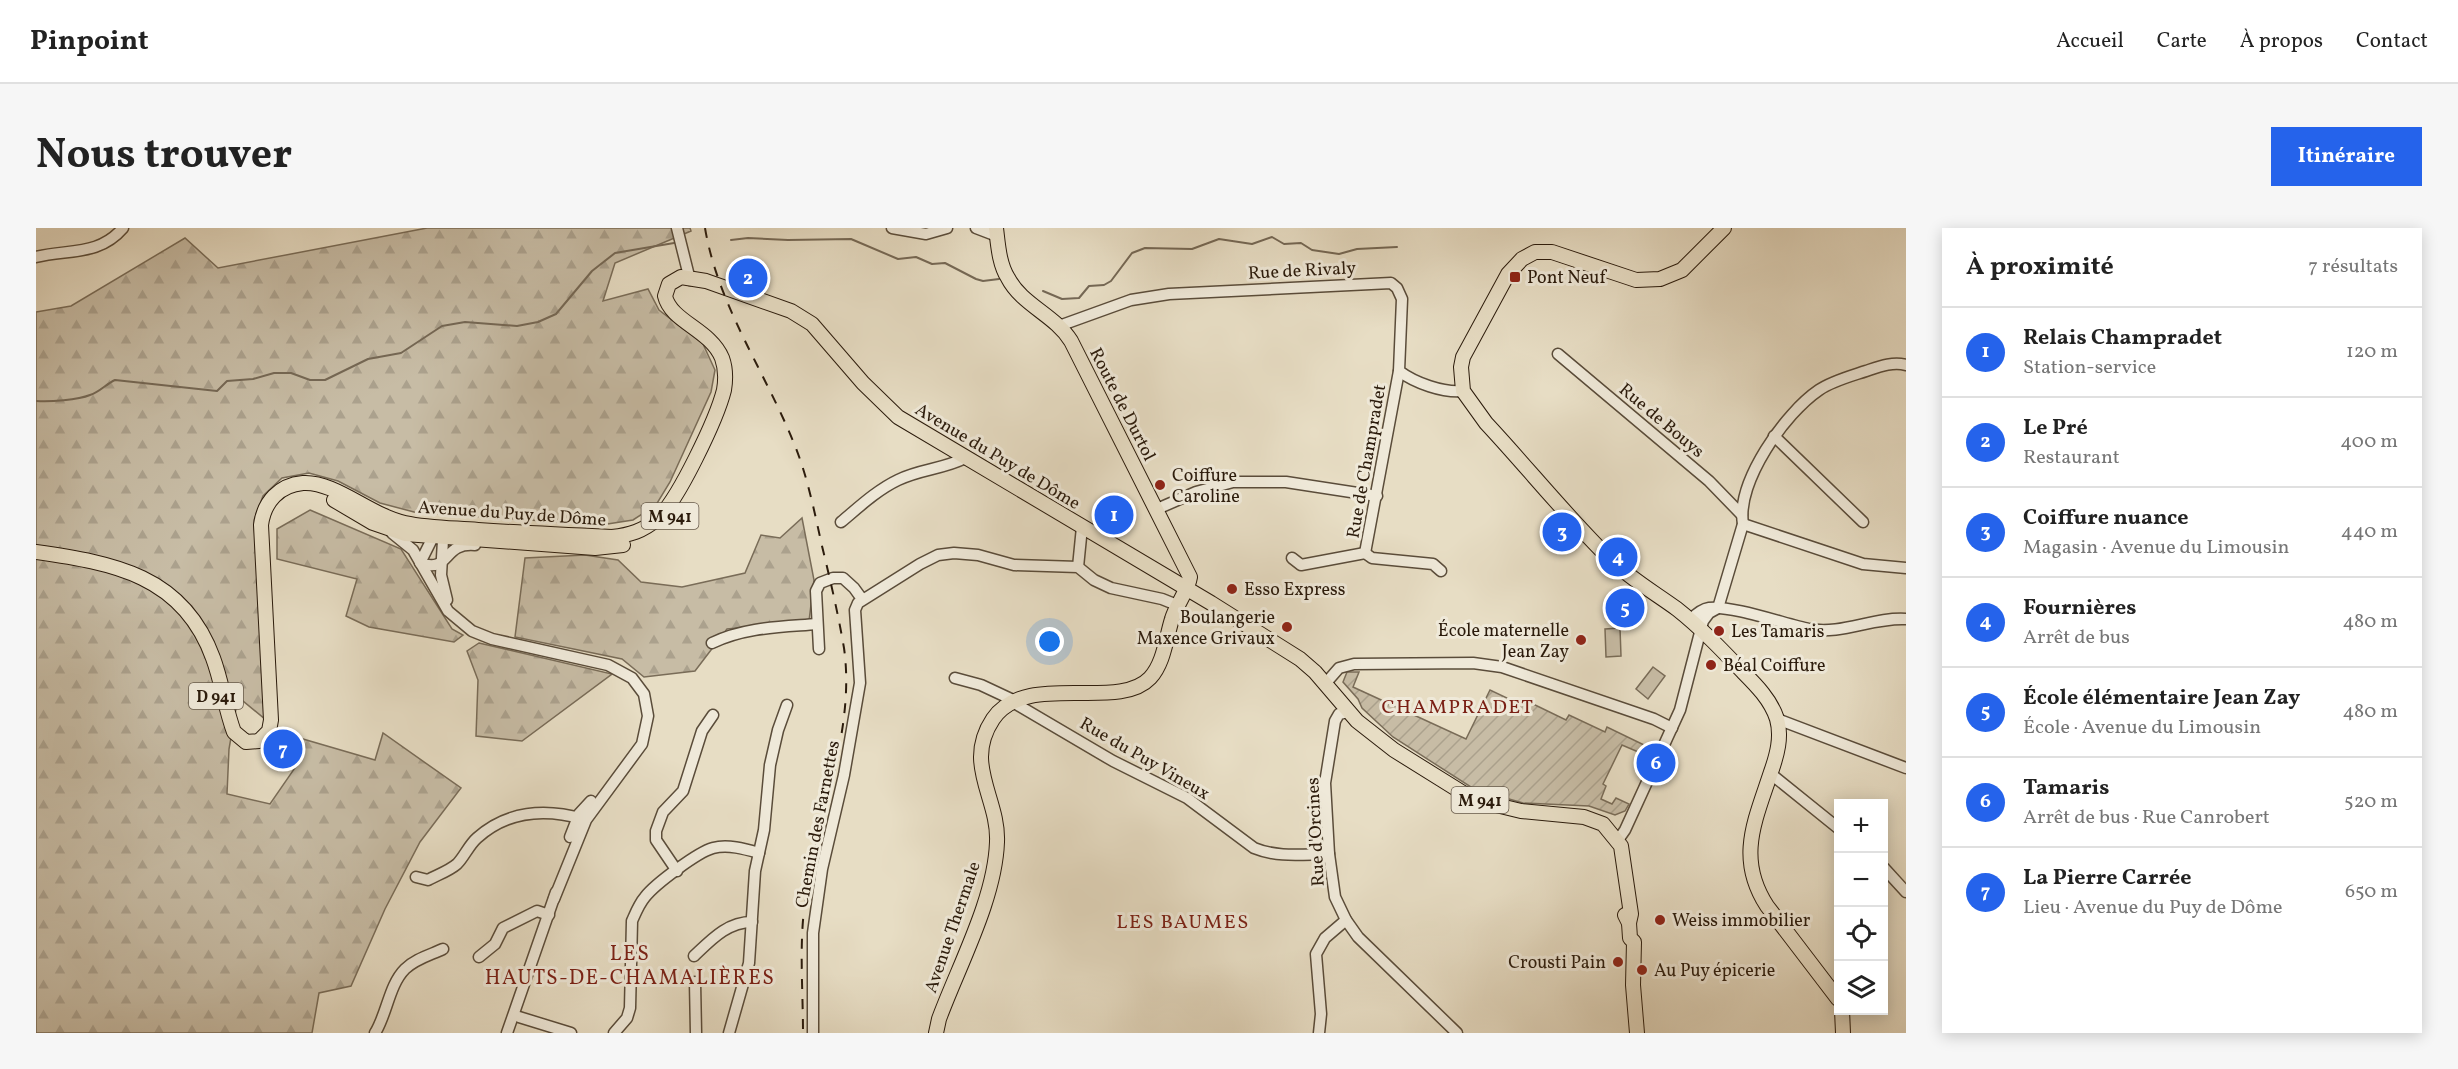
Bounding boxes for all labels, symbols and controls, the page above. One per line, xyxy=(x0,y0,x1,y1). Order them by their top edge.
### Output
text: Pinpoint xyxy=(30,22,148,61)
text: Accueil xyxy=(2056,27,2124,56)
text: Carte xyxy=(2157,27,2207,56)
text: À propos xyxy=(2240,27,2323,56)
text: Contact xyxy=(2356,27,2428,56)
text: Nous trouver xyxy=(36,127,292,186)
button: Itinéraire xyxy=(2271,127,2422,186)
text: À proximité xyxy=(1966,249,2114,285)
text: 7 résultats xyxy=(2308,253,2398,281)
pin: 2 xyxy=(728,256,768,300)
street label: Rue de Rivaly xyxy=(1247,256,1357,287)
place label: Pont Neuf xyxy=(1527,266,1607,291)
marker: Pont Neuf xyxy=(1508,270,1522,284)
text: Relais Champradet xyxy=(2023,323,2222,354)
text: 1 xyxy=(1981,338,1990,366)
text: 120 m xyxy=(2346,338,2398,366)
street label: Route de Durtol xyxy=(1082,344,1161,466)
text: Station-service xyxy=(2023,354,2156,382)
street label: Rue de Bouys xyxy=(1613,378,1709,464)
street label: Rue de Champradet xyxy=(1342,382,1393,540)
street label: Avenue du Puy de Dôme xyxy=(910,398,1085,517)
text: Le Pré xyxy=(2023,413,2088,444)
text: 2 xyxy=(1980,428,1991,456)
text: 400 m xyxy=(2340,428,2398,456)
text: Restaurant xyxy=(2023,444,2120,472)
place label: Coiffure Caroline xyxy=(1172,464,1240,510)
marker: Coiffure Caroline xyxy=(1153,478,1167,492)
pin: 1 xyxy=(1094,492,1134,538)
street label: Avenue du Puy de Dôme xyxy=(417,495,607,534)
road number: M 941 xyxy=(642,503,698,529)
text: Coiffure nuance xyxy=(2023,503,2189,534)
pin: 3 xyxy=(1542,510,1582,554)
text: 3 xyxy=(1980,518,1991,546)
text: 440 m xyxy=(2341,518,2398,546)
pin: 4 xyxy=(1598,534,1638,580)
text: Magasin · Avenue du Limousin xyxy=(2023,534,2290,562)
place label: Esso Express xyxy=(1244,578,1345,603)
marker: Esso Express xyxy=(1225,582,1239,596)
pin: 5 xyxy=(1606,586,1644,631)
text: Fournières xyxy=(2023,593,2136,624)
place label: Boulangerie Maxence Grivaux xyxy=(1137,606,1275,652)
text: 4 xyxy=(1979,608,1992,636)
text: 480 m xyxy=(2343,608,2398,636)
place label: École maternelle Jean Zay xyxy=(1438,619,1569,665)
marker: Boulangerie Maxence Grivaux xyxy=(1280,620,1294,634)
place label: Les Tamaris xyxy=(1731,620,1824,645)
marker: Les Tamaris xyxy=(1712,624,1726,638)
text: Arrêt de bus xyxy=(2023,624,2130,652)
your location xyxy=(1035,627,1064,656)
marker: École maternelle Jean Zay xyxy=(1574,633,1588,647)
place label: Béal Coiffure xyxy=(1723,654,1826,679)
marker: Béal Coiffure xyxy=(1704,658,1718,672)
road number: D 941 xyxy=(189,683,243,709)
text: École élémentaire Jean Zay xyxy=(2023,683,2300,714)
district label: CHAMPRADET xyxy=(1381,694,1535,722)
text: 5 xyxy=(1981,698,1990,726)
text: 480 m xyxy=(2343,698,2398,726)
street label: Rue du Puy Vineux xyxy=(1075,712,1214,807)
text: École · Avenue du Limousin xyxy=(2023,714,2261,742)
pin: 7 xyxy=(264,726,302,772)
street label: Chemin des Farnettes xyxy=(790,738,847,910)
pin: 6 xyxy=(1636,740,1676,786)
text: Tamaris xyxy=(2023,773,2110,804)
street label: Rue d'Orcines xyxy=(1301,777,1332,887)
road number: M 941 xyxy=(1452,787,1508,813)
text: 6 xyxy=(1980,788,1991,816)
text: 520 m xyxy=(2344,788,2398,816)
map controls xyxy=(1834,799,1888,1015)
button: + xyxy=(1834,799,1888,853)
text: Arrêt de bus · Rue Canrobert xyxy=(2023,804,2270,832)
button: − xyxy=(1834,853,1888,907)
street label: Avenue Thermale xyxy=(919,858,988,997)
text: La Pierre Carrée xyxy=(2023,863,2191,894)
text: 7 xyxy=(1981,878,1990,906)
text: 650 m xyxy=(2345,878,2398,906)
text: Lieu · Avenue du Puy de Dôme xyxy=(2023,894,2283,922)
button: locate xyxy=(1834,907,1888,961)
district label: LES BAUMES xyxy=(1116,909,1250,937)
place label: Weiss immobilier xyxy=(1672,909,1811,934)
marker: Weiss immobilier xyxy=(1653,913,1667,927)
district label: LES HAUTS-DE-CHAMALIÈRES xyxy=(485,940,775,993)
place label: Crousti Pain xyxy=(1508,951,1606,976)
marker: Crousti Pain xyxy=(1611,955,1625,969)
place label: Au Puy épicerie xyxy=(1654,959,1775,984)
button: layers xyxy=(1834,961,1888,1015)
marker: Au Puy épicerie xyxy=(1635,963,1649,977)

